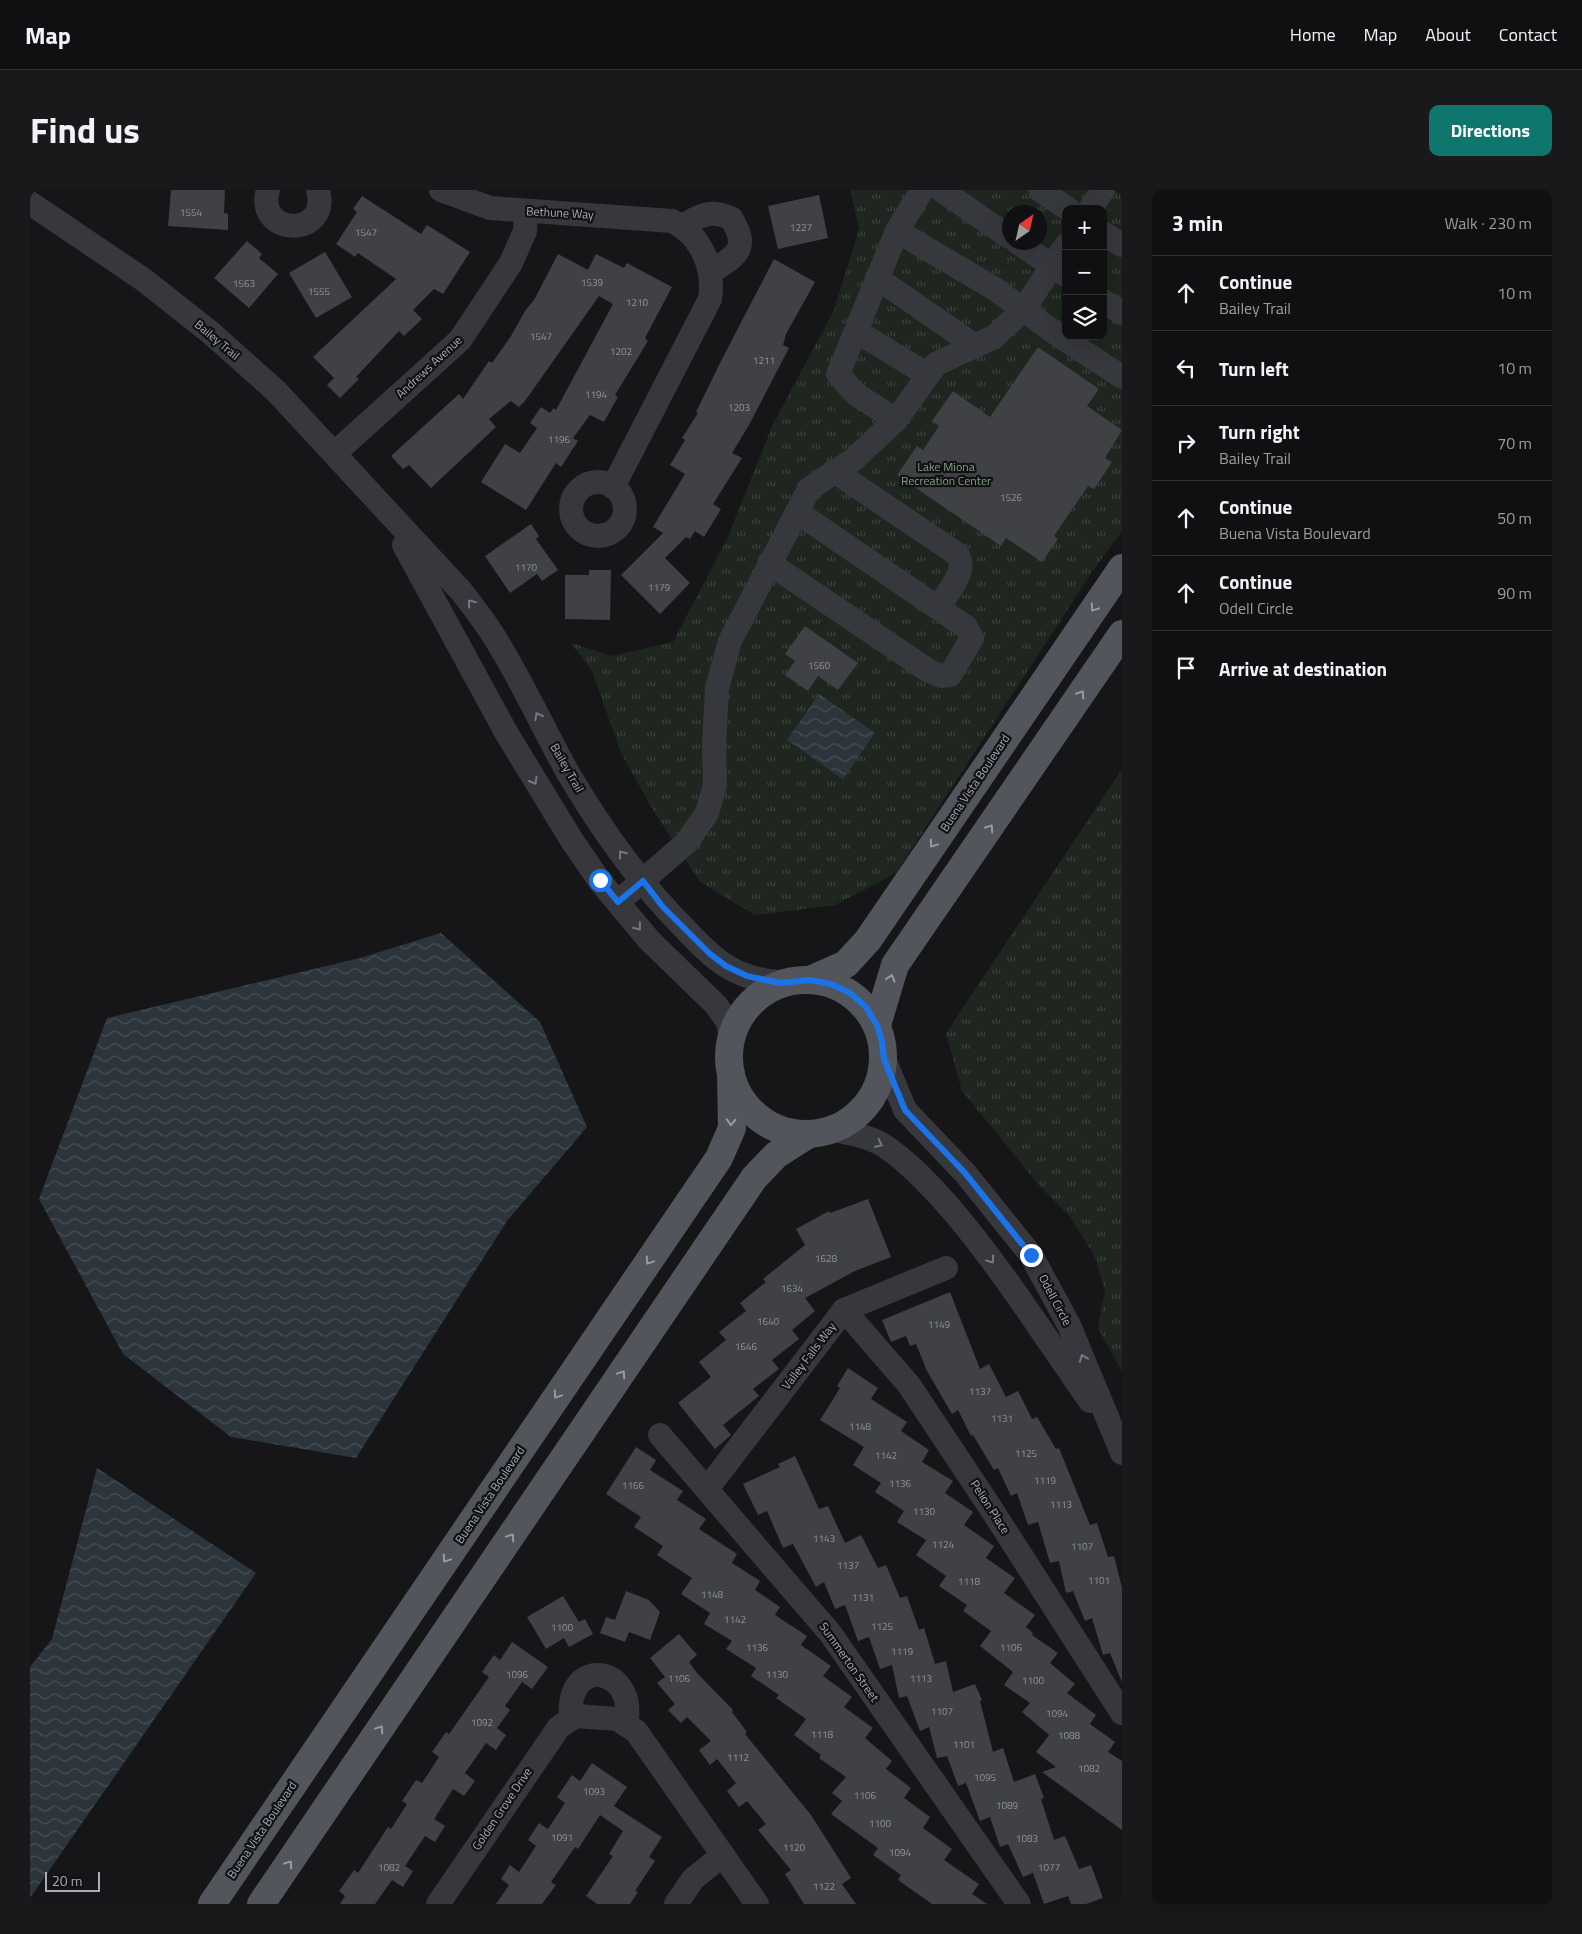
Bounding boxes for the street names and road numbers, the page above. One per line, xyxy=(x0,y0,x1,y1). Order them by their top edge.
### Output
street label: Bethune Way xyxy=(526,201,595,224)
street label: Bailey Trail xyxy=(191,315,244,364)
street label: Andrews Avenue xyxy=(391,331,466,403)
street label: Buena Vista Boulevard xyxy=(935,730,1014,835)
street label: Bailey Trail xyxy=(546,740,589,796)
street label: Odell Circle xyxy=(1034,1271,1077,1329)
street label: Valley Falls Way xyxy=(777,1318,841,1394)
street label: Buena Vista Boulevard xyxy=(450,1442,529,1547)
street label: Pelion Place xyxy=(966,1476,1015,1538)
street label: Summerton Street xyxy=(815,1618,885,1706)
street label: Golden Grove Drive xyxy=(467,1764,536,1854)
street label: Buena Vista Boulevard xyxy=(222,1777,301,1882)

